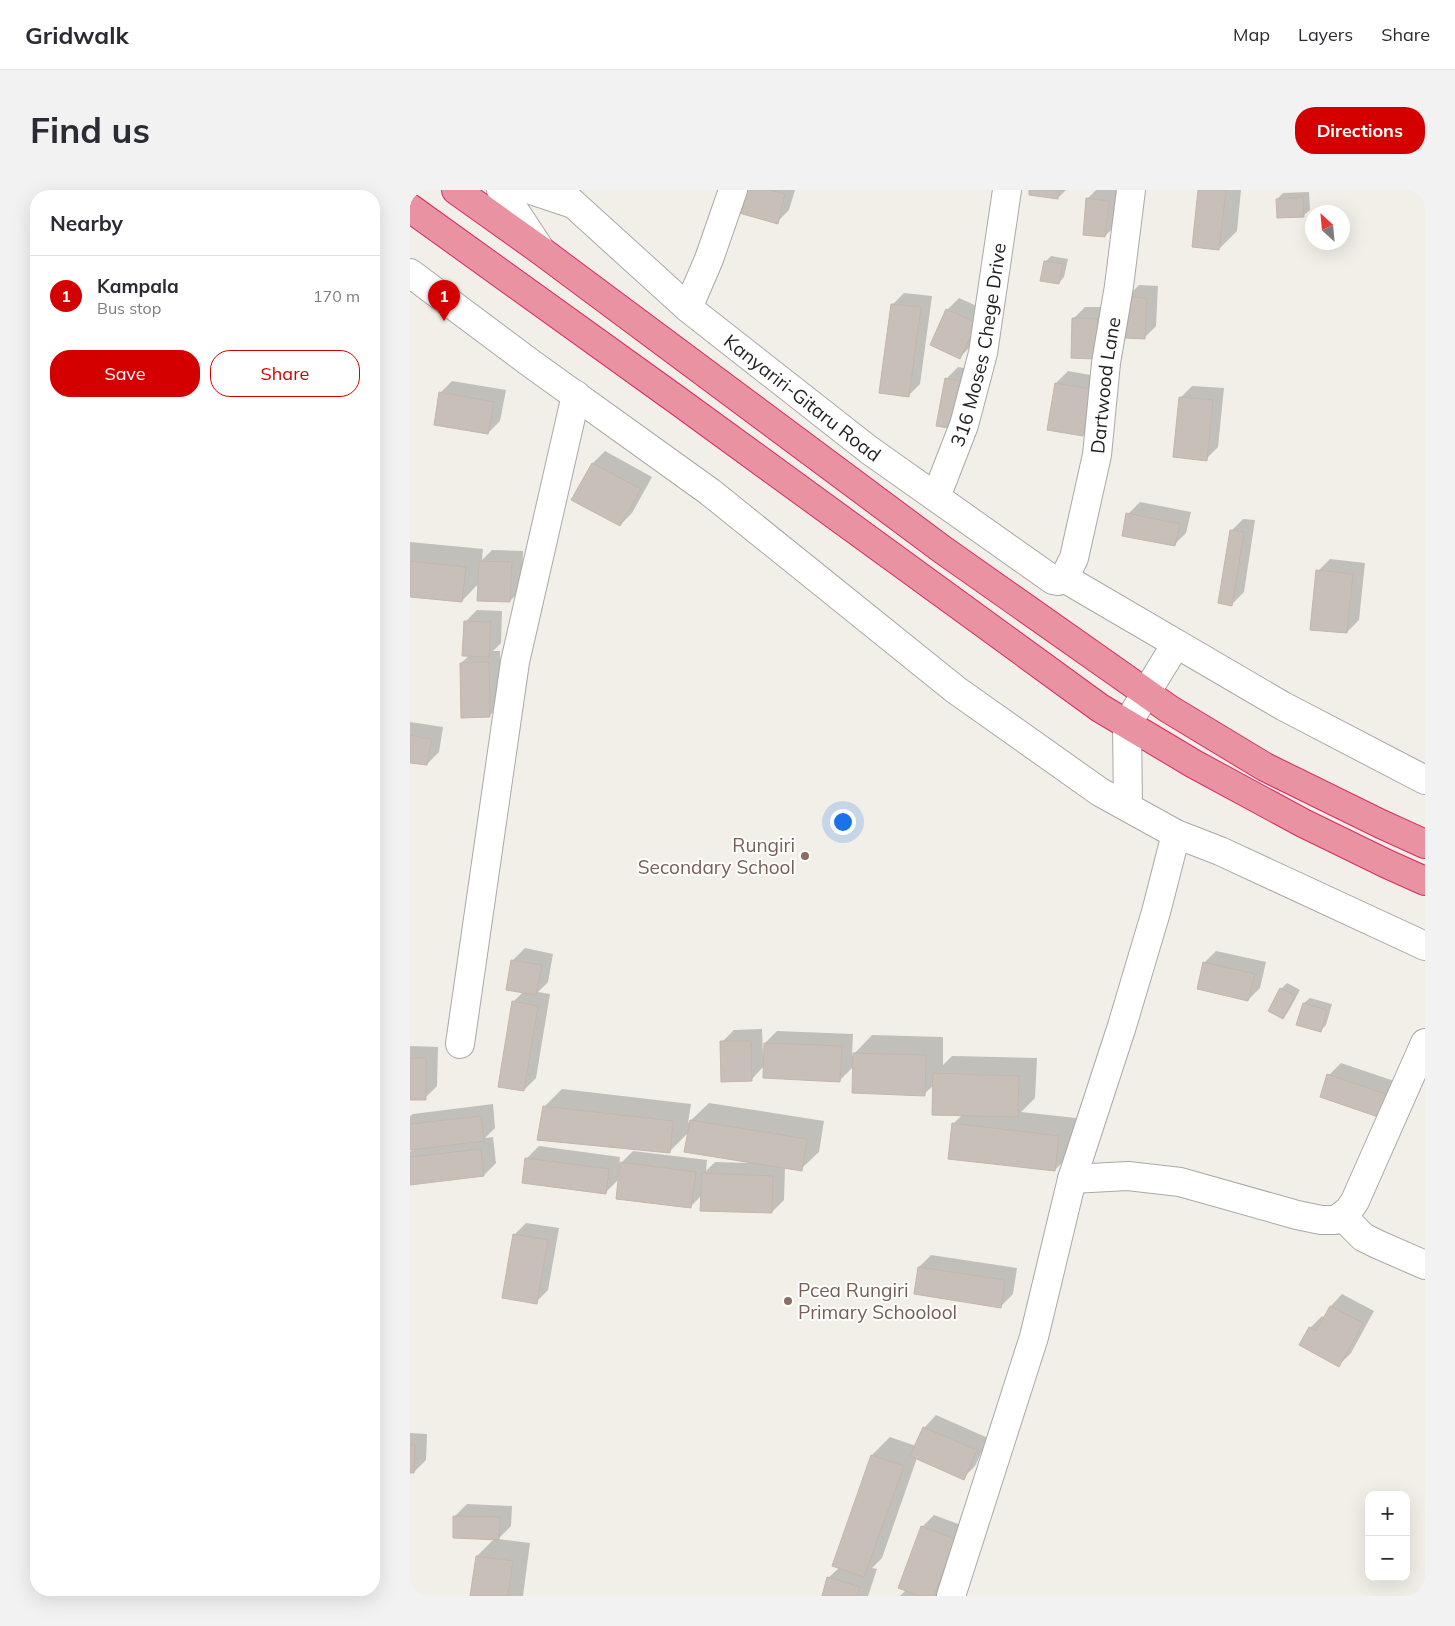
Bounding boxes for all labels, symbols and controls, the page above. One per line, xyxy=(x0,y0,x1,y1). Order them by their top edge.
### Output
text: Gridwalk xyxy=(25,20,129,50)
text: Map xyxy=(1233,23,1270,46)
text: Layers xyxy=(1298,23,1353,46)
text: Share xyxy=(1381,23,1430,46)
button: Directions xyxy=(1295,107,1425,154)
text: Find us xyxy=(30,108,150,152)
north arrow xyxy=(1305,205,1350,250)
text: Nearby xyxy=(50,210,123,236)
street label: 316 Moses Chege Drive xyxy=(945,241,1011,450)
text: Kampala xyxy=(97,274,179,298)
pin: 1 xyxy=(428,280,460,321)
text: 1 xyxy=(61,286,71,306)
text: 170 m xyxy=(313,286,360,306)
text: Bus stop xyxy=(97,298,161,318)
street label: Dartwood Lane xyxy=(1085,315,1126,455)
street label: Kanyariri-Gitaru Road xyxy=(719,329,886,467)
button: Save xyxy=(50,350,200,397)
button: Share xyxy=(210,350,360,397)
your location xyxy=(830,809,856,835)
place label: Rungiri Secondary School xyxy=(638,833,795,879)
marker: Rungiri Secondary School xyxy=(799,850,811,862)
place label: Pcea Rungiri Primary Schoolool xyxy=(798,1278,957,1324)
marker: Pcea Rungiri Primary Schoolool xyxy=(782,1295,794,1307)
map controls xyxy=(1365,1491,1410,1581)
button: + xyxy=(1365,1491,1410,1536)
button: − xyxy=(1365,1536,1410,1581)

